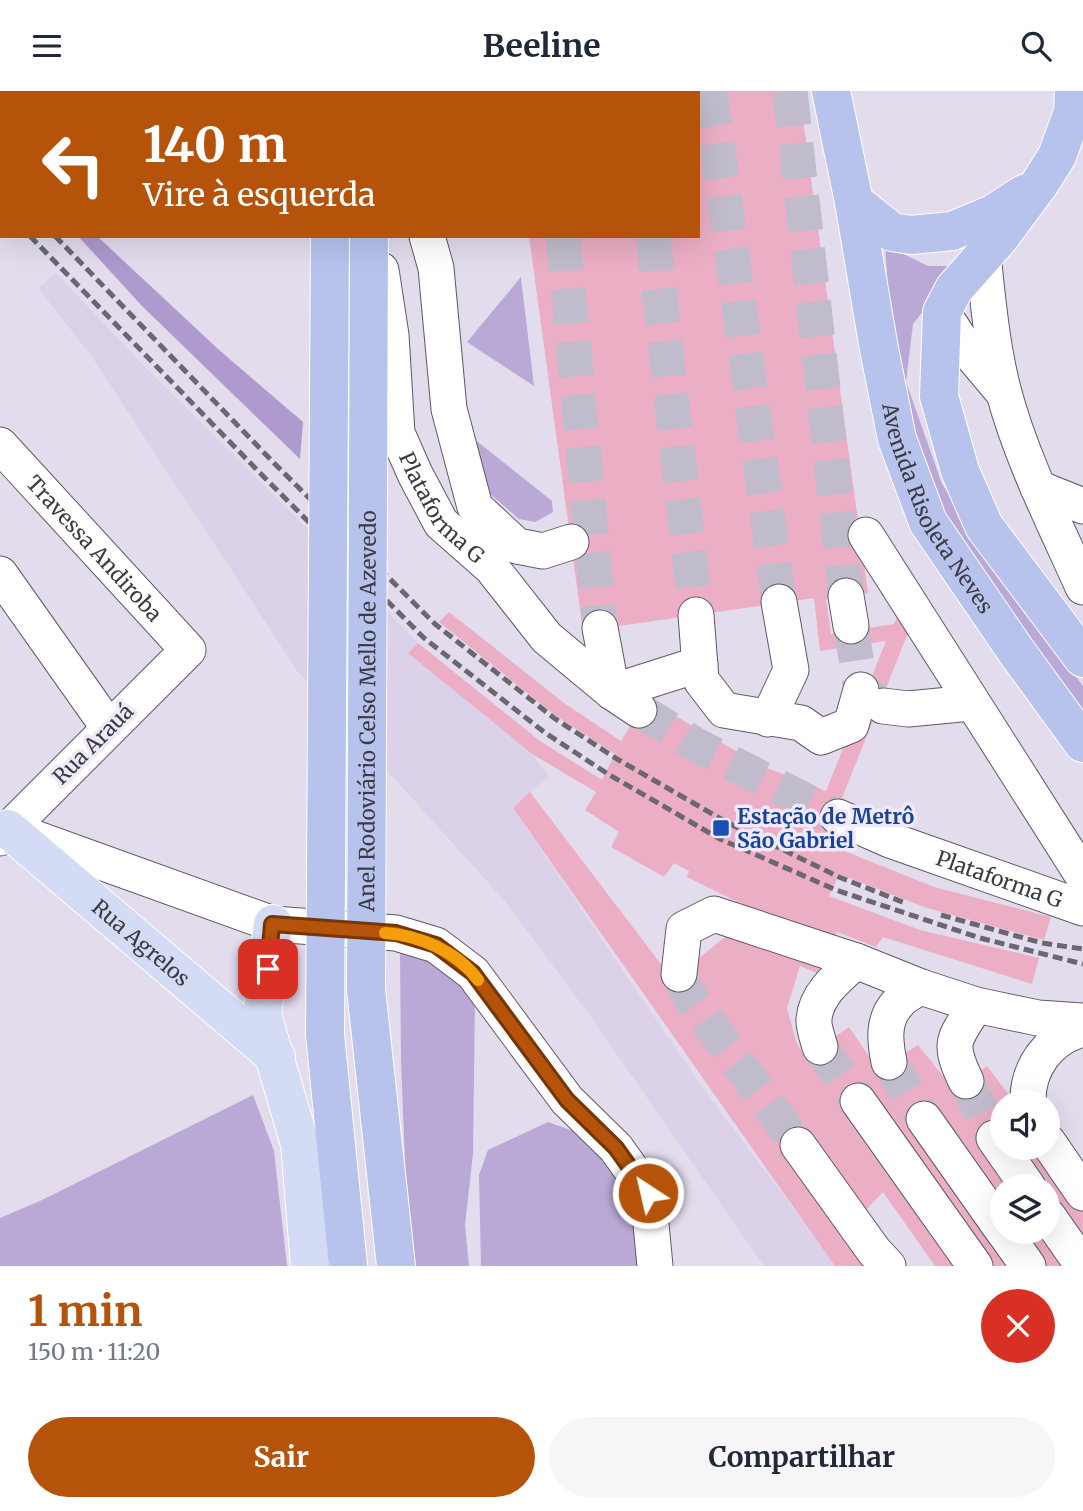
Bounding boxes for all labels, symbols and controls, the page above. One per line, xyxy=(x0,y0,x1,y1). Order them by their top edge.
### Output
text: Beeline xyxy=(482,26,601,66)
icon: menu xyxy=(28,27,66,65)
icon: search xyxy=(1017,27,1055,65)
text: 140 m xyxy=(143,114,287,175)
icon: left xyxy=(28,119,119,210)
text: Vire à esquerda xyxy=(143,175,375,215)
street label: Avenida Risoleta Neves xyxy=(876,400,1000,618)
street label: Plataforma G xyxy=(393,448,490,569)
street label: Travessa Andiroba xyxy=(21,470,168,627)
street label: Anel Rodoviário Celso Mello de Azevedo xyxy=(353,510,381,913)
street label: Rua Arauá xyxy=(47,698,139,790)
place label: Estação de Metrô São Gabriel xyxy=(737,803,914,854)
marker: Estação de Metrô São Gabriel xyxy=(711,818,731,838)
street label: Plataforma G xyxy=(933,844,1066,913)
street label: Rua Agrelos xyxy=(87,893,196,992)
pin xyxy=(238,939,298,999)
icon: arrive xyxy=(249,950,287,988)
map controls xyxy=(990,1090,1060,1244)
button: sound xyxy=(990,1090,1060,1160)
position arrow xyxy=(611,1156,685,1230)
button: layers xyxy=(990,1174,1060,1244)
text: 1 min xyxy=(28,1285,142,1337)
button: close xyxy=(981,1289,1055,1363)
text: 150 m · 11:20 xyxy=(28,1337,160,1366)
button: Sair xyxy=(28,1417,535,1497)
button: Compartilhar xyxy=(549,1417,1055,1497)

